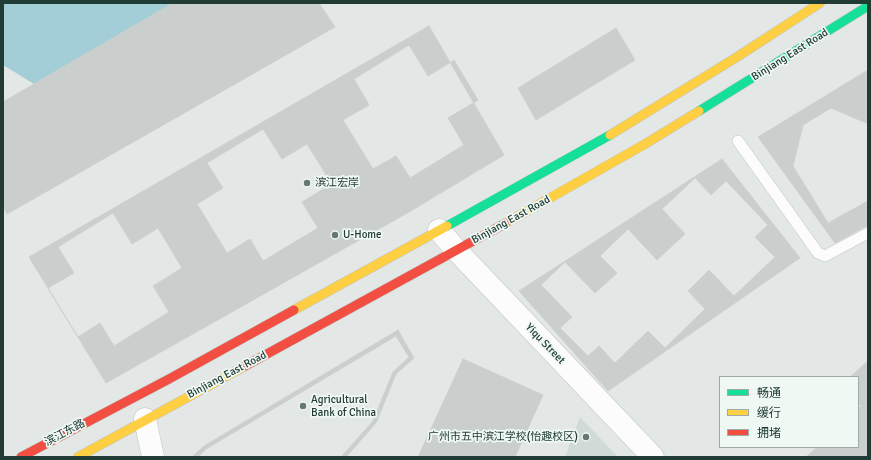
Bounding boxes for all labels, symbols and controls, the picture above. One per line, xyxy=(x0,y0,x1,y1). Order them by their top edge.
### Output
street label: Binjiang East Road xyxy=(749,26,831,84)
place label: 滨江宏岸 xyxy=(315,176,359,190)
marker: 滨江宏岸 xyxy=(302,178,312,188)
street label: Binjiang East Road xyxy=(469,193,553,247)
place label: U-Home xyxy=(343,228,382,242)
marker: U-Home xyxy=(330,230,340,240)
street label: Yiqu Street xyxy=(522,321,568,367)
street label: Binjiang East Road xyxy=(185,349,269,401)
legend xyxy=(719,376,859,448)
text: 畅通 xyxy=(757,386,781,401)
place label: Agricultural Bank of China xyxy=(311,393,376,419)
marker: Agricultural Bank of China xyxy=(298,401,308,411)
text: 缓行 xyxy=(757,406,781,421)
street label: 滨江东路 xyxy=(42,417,88,449)
text: 拥堵 xyxy=(757,426,781,441)
place label: 广州市五中滨江学校(怡趣校区) xyxy=(428,430,578,444)
marker: 广州市五中滨江学校(怡趣校区) xyxy=(581,432,591,442)

